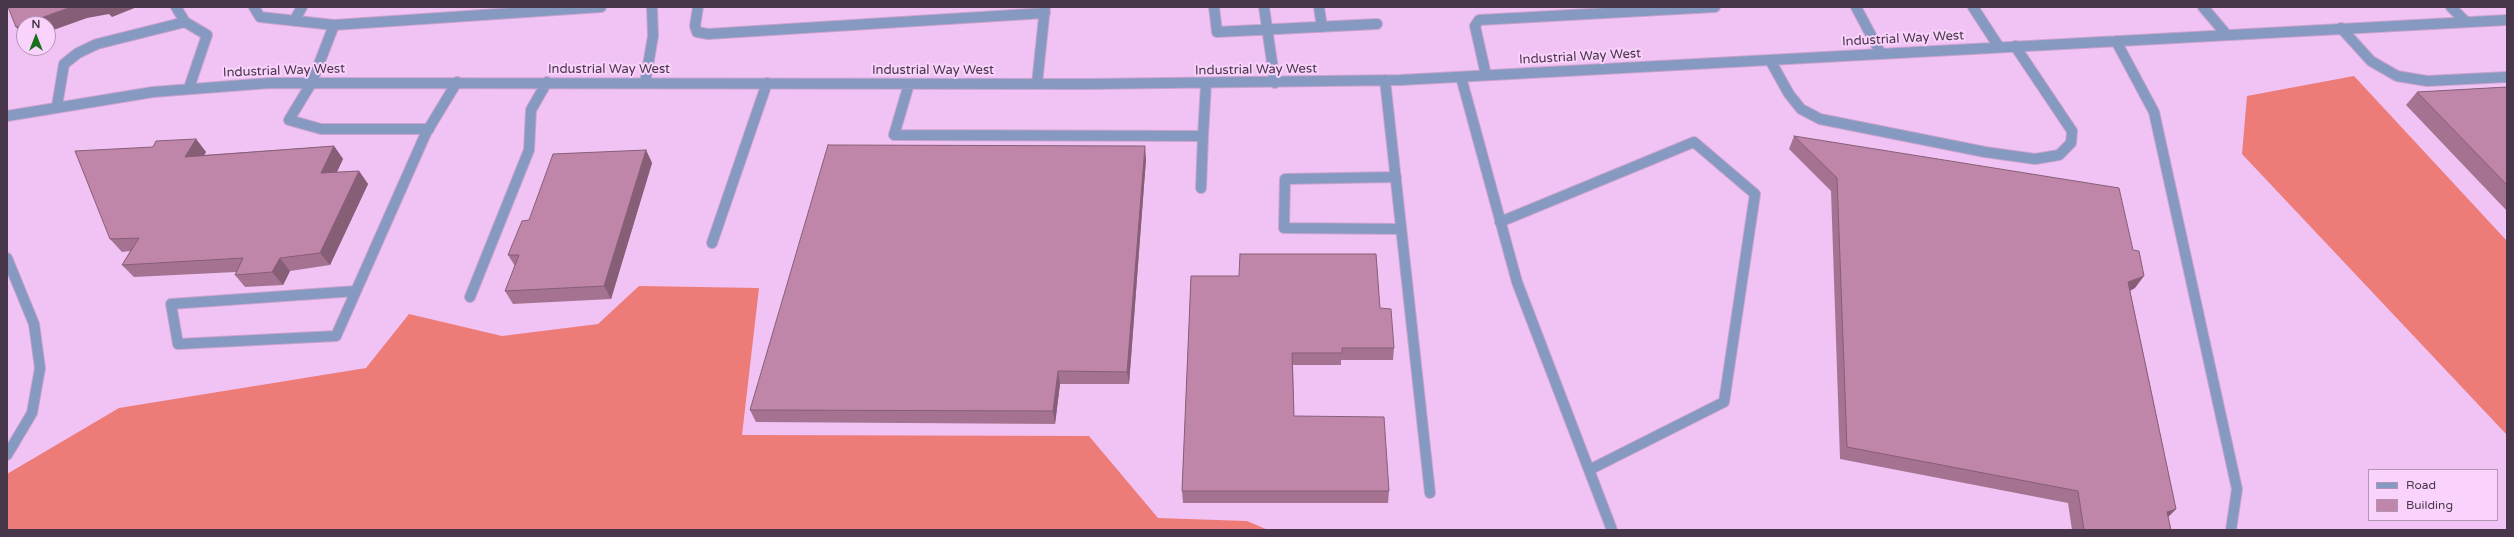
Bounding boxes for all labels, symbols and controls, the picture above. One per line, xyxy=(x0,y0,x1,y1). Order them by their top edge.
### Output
north arrow xyxy=(16,16,56,56)
text: N xyxy=(32,18,40,31)
street label: Industrial Way West xyxy=(1842,28,1964,50)
street label: Industrial Way West xyxy=(1519,46,1641,68)
street label: Industrial Way West xyxy=(223,61,345,81)
street label: Industrial Way West xyxy=(1195,61,1317,79)
street label: Industrial Way West xyxy=(548,62,670,78)
street label: Industrial Way West xyxy=(872,63,994,79)
legend xyxy=(2368,469,2498,521)
text: Road xyxy=(2406,478,2436,492)
text: Building xyxy=(2406,498,2453,512)

